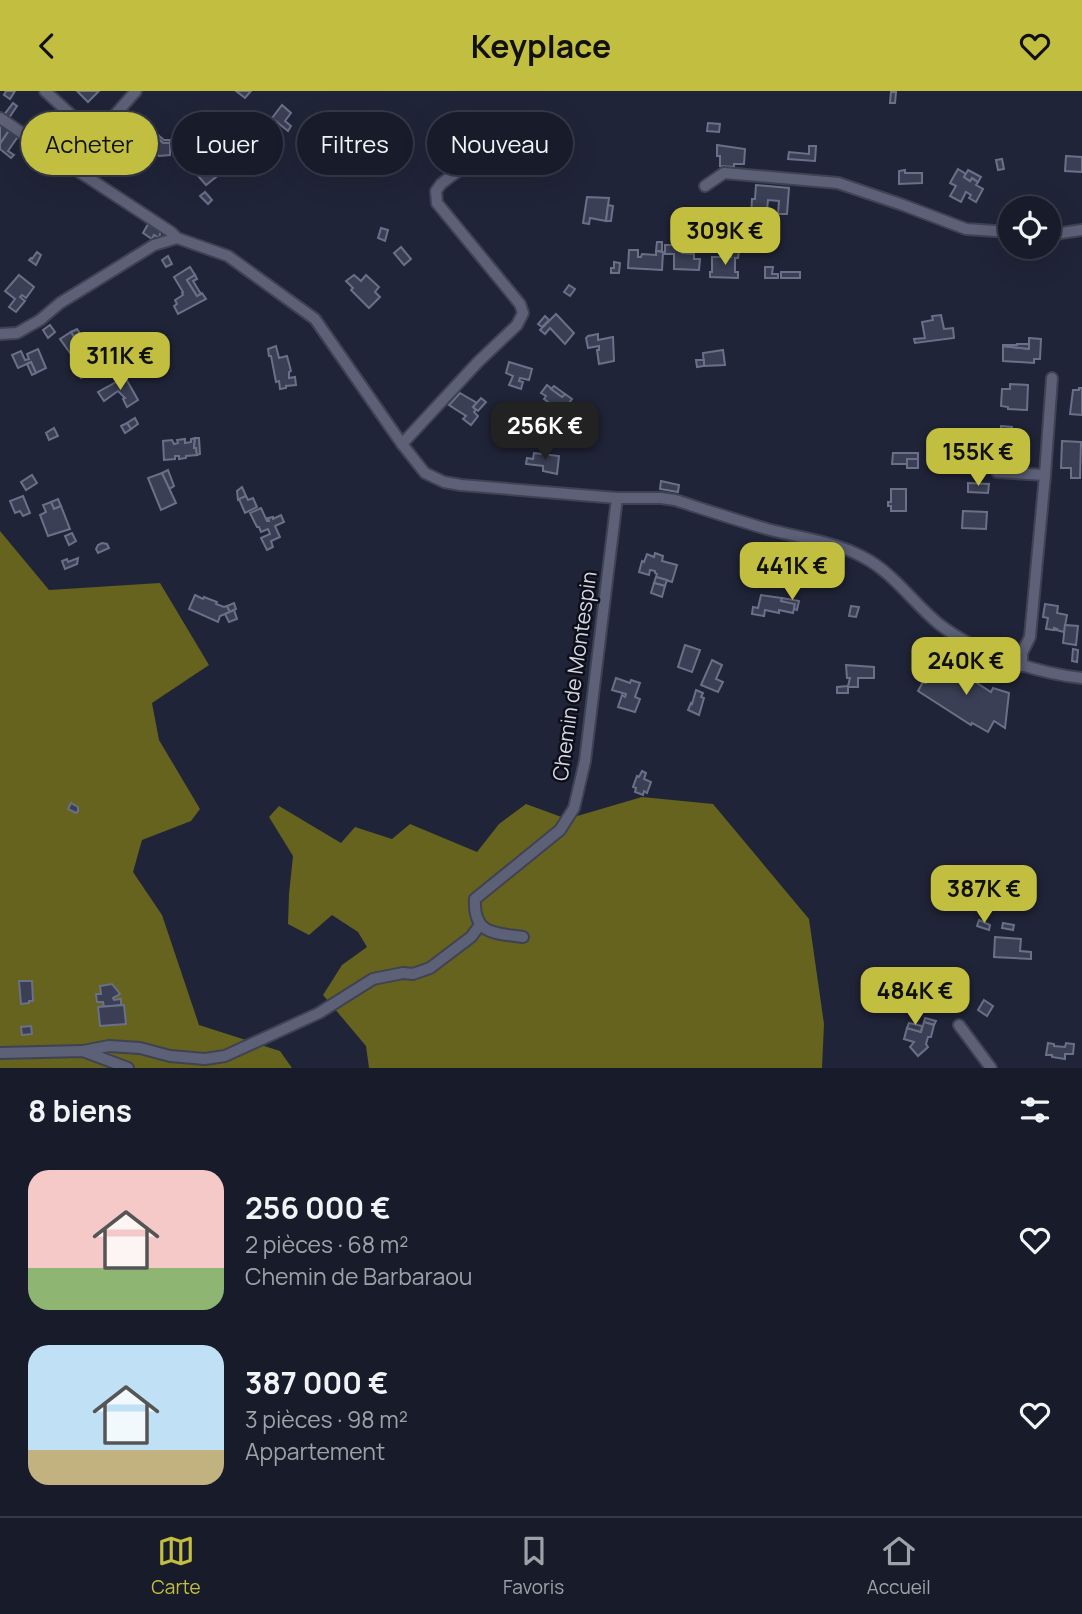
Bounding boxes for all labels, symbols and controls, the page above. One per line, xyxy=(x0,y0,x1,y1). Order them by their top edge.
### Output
text: Keyplace xyxy=(471,24,611,68)
icon: back xyxy=(28,27,66,65)
icon: heart xyxy=(1016,27,1054,65)
chip: Acheter xyxy=(21,112,158,175)
chip: Louer xyxy=(172,112,283,175)
chip: Filtres xyxy=(297,112,413,175)
chip: Nouveau xyxy=(427,112,573,175)
map controls xyxy=(998,196,1061,259)
button: locate xyxy=(998,196,1061,259)
pin: 309K € xyxy=(668,207,782,267)
text: 309K € xyxy=(686,214,764,246)
pin: 311K € xyxy=(63,333,177,392)
text: 311K € xyxy=(86,339,154,371)
pin: 256K € xyxy=(488,403,602,462)
text: 256K € xyxy=(507,409,583,441)
pin: 155K € xyxy=(921,429,1035,488)
text: 155K € xyxy=(942,435,1014,467)
pin: 441K € xyxy=(735,543,849,602)
text: 441K € xyxy=(756,549,828,581)
street label: Chemin de Montespin xyxy=(545,569,603,783)
pin: 240K € xyxy=(909,637,1023,697)
text: 240K € xyxy=(927,644,1005,676)
pin: 387K € xyxy=(927,865,1041,925)
text: 387K € xyxy=(947,872,1021,904)
pin: 484K € xyxy=(858,967,972,1027)
text: 484K € xyxy=(877,974,953,1006)
text: 8 biens xyxy=(28,1090,132,1131)
icon: filters xyxy=(1016,1091,1054,1129)
text: 256 000 € xyxy=(245,1187,391,1228)
icon: home xyxy=(84,1198,168,1282)
icon: heart xyxy=(1016,1221,1054,1259)
text: 2 pièces · 68 m² xyxy=(245,1228,408,1260)
text: Chemin de Barbaraou xyxy=(245,1260,472,1292)
text: 387 000 € xyxy=(245,1362,389,1403)
icon: home xyxy=(84,1373,168,1457)
icon: heart xyxy=(1016,1396,1054,1434)
text: 3 pièces · 98 m² xyxy=(245,1403,408,1435)
text: Appartement xyxy=(245,1435,385,1467)
tab: Carte xyxy=(151,1532,201,1600)
tab: Favoris xyxy=(503,1532,564,1600)
tab: Accueil xyxy=(867,1532,931,1600)

